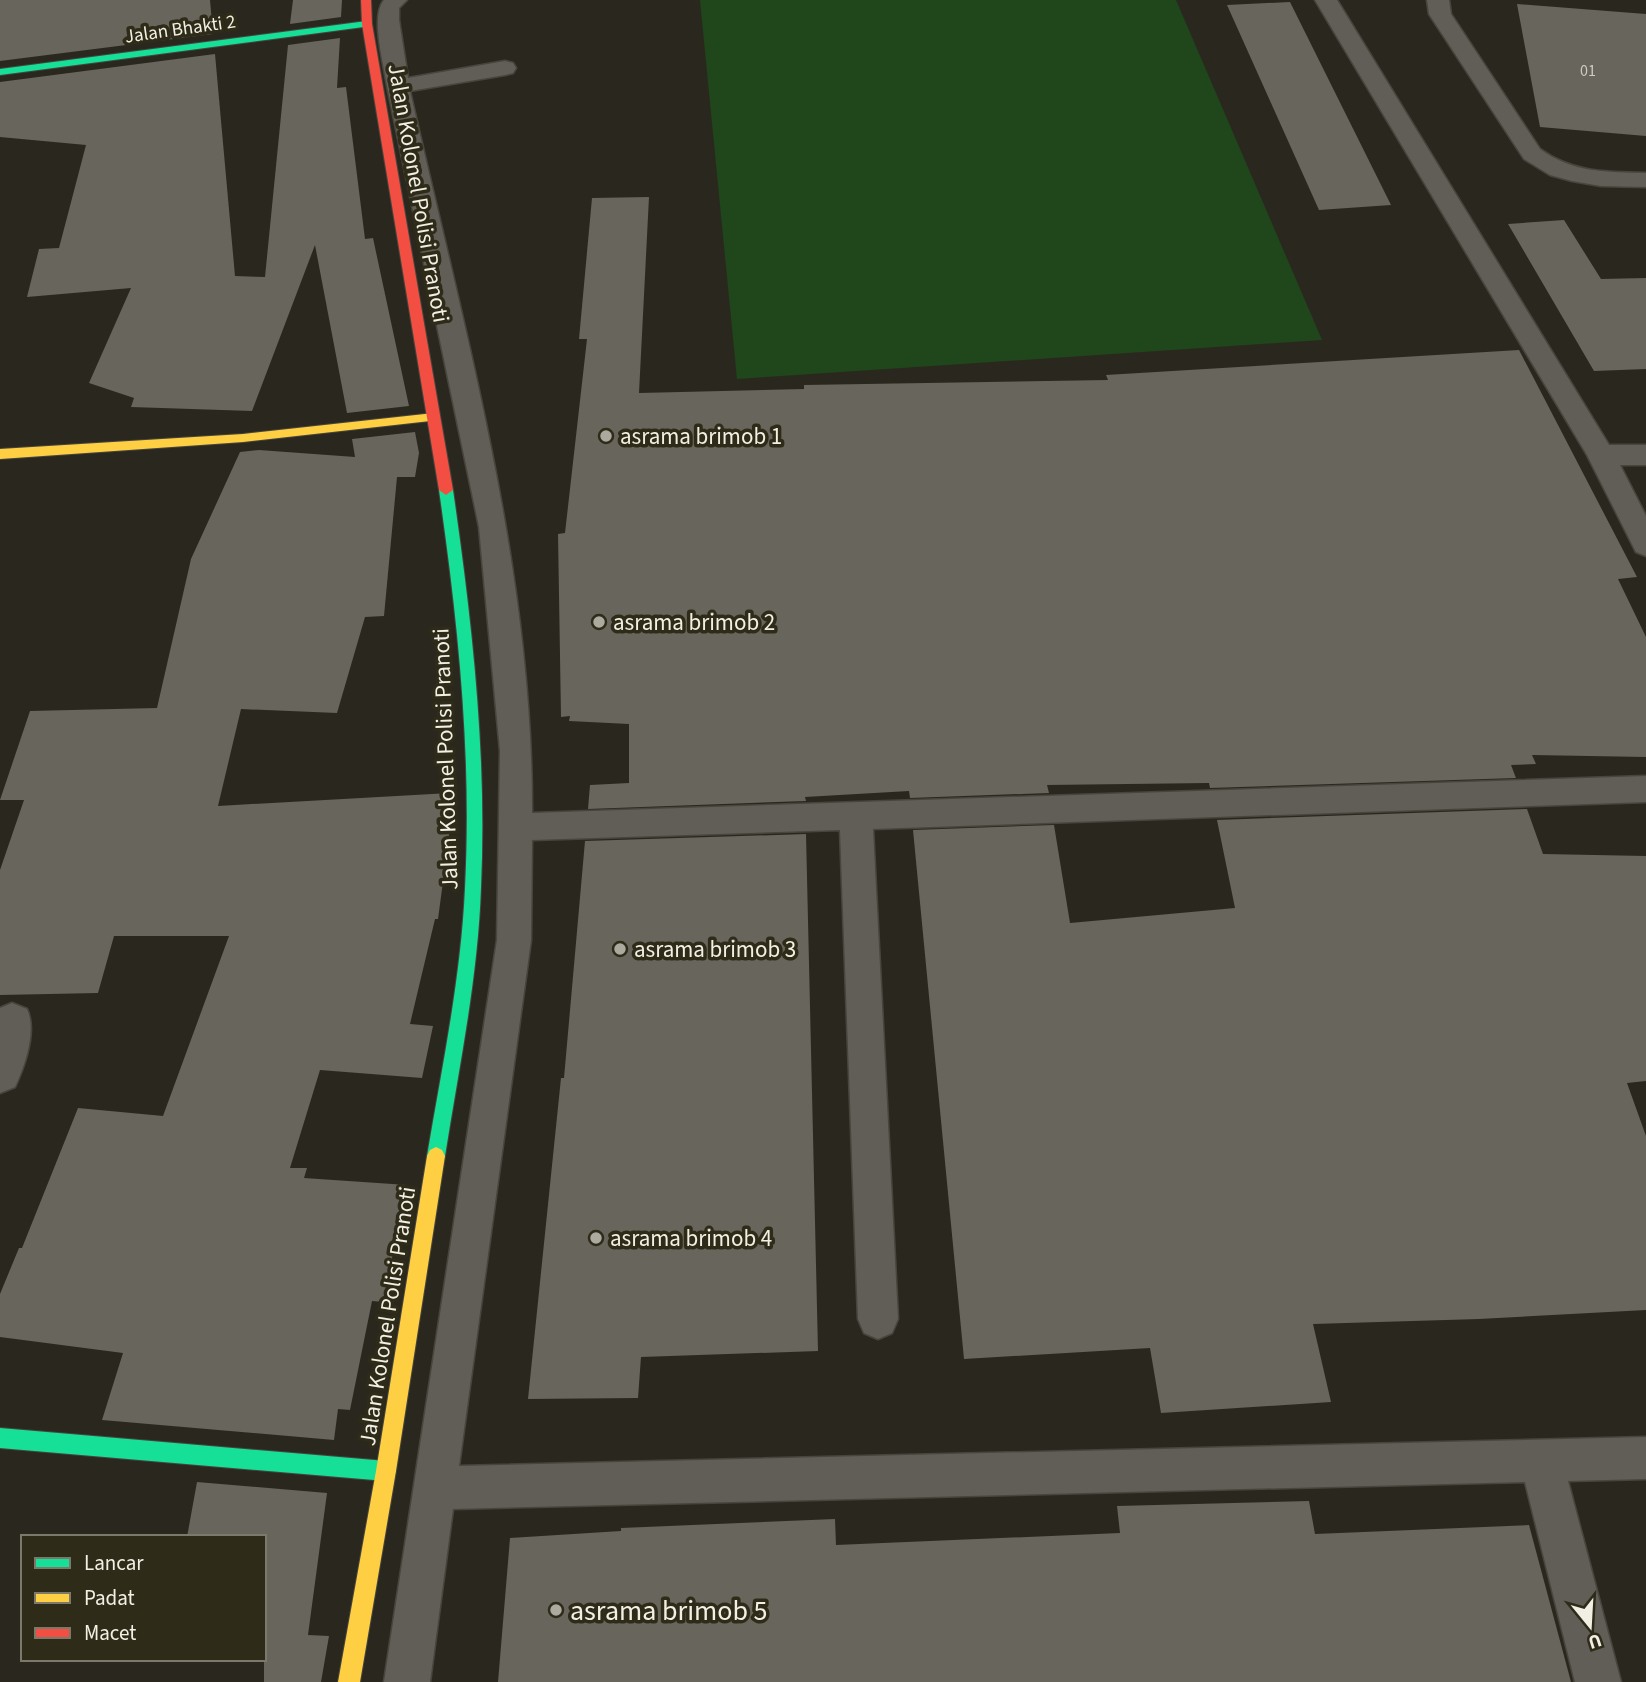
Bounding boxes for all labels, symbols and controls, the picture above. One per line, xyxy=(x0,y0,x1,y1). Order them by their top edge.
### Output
street label: Jalan Bhakti 2 xyxy=(123,8,237,51)
house number: 01 xyxy=(1580,60,1596,82)
street label: Jalan Kolonel Polisi Pranoti xyxy=(379,61,458,325)
place label: asrama brimob 1 xyxy=(620,420,782,453)
marker: asrama brimob 1 xyxy=(598,428,614,444)
place label: asrama brimob 2 xyxy=(613,606,775,639)
marker: asrama brimob 2 xyxy=(591,614,607,630)
street label: Jalan Kolonel Polisi Pranoti xyxy=(424,627,467,891)
place label: asrama brimob 3 xyxy=(634,933,796,966)
marker: asrama brimob 3 xyxy=(612,941,628,957)
street label: Jalan Kolonel Polisi Pranoti xyxy=(351,1184,424,1448)
place label: asrama brimob 4 xyxy=(610,1222,772,1255)
marker: asrama brimob 4 xyxy=(588,1230,604,1246)
legend xyxy=(21,1535,266,1661)
text: Lancar xyxy=(84,1548,144,1578)
text: Padat xyxy=(84,1583,135,1613)
place label: asrama brimob 5 xyxy=(570,1591,767,1631)
north arrow xyxy=(1555,1591,1625,1661)
marker: asrama brimob 5 xyxy=(548,1602,564,1618)
text: Macet xyxy=(84,1618,136,1648)
text: U xyxy=(1585,1626,1605,1656)

